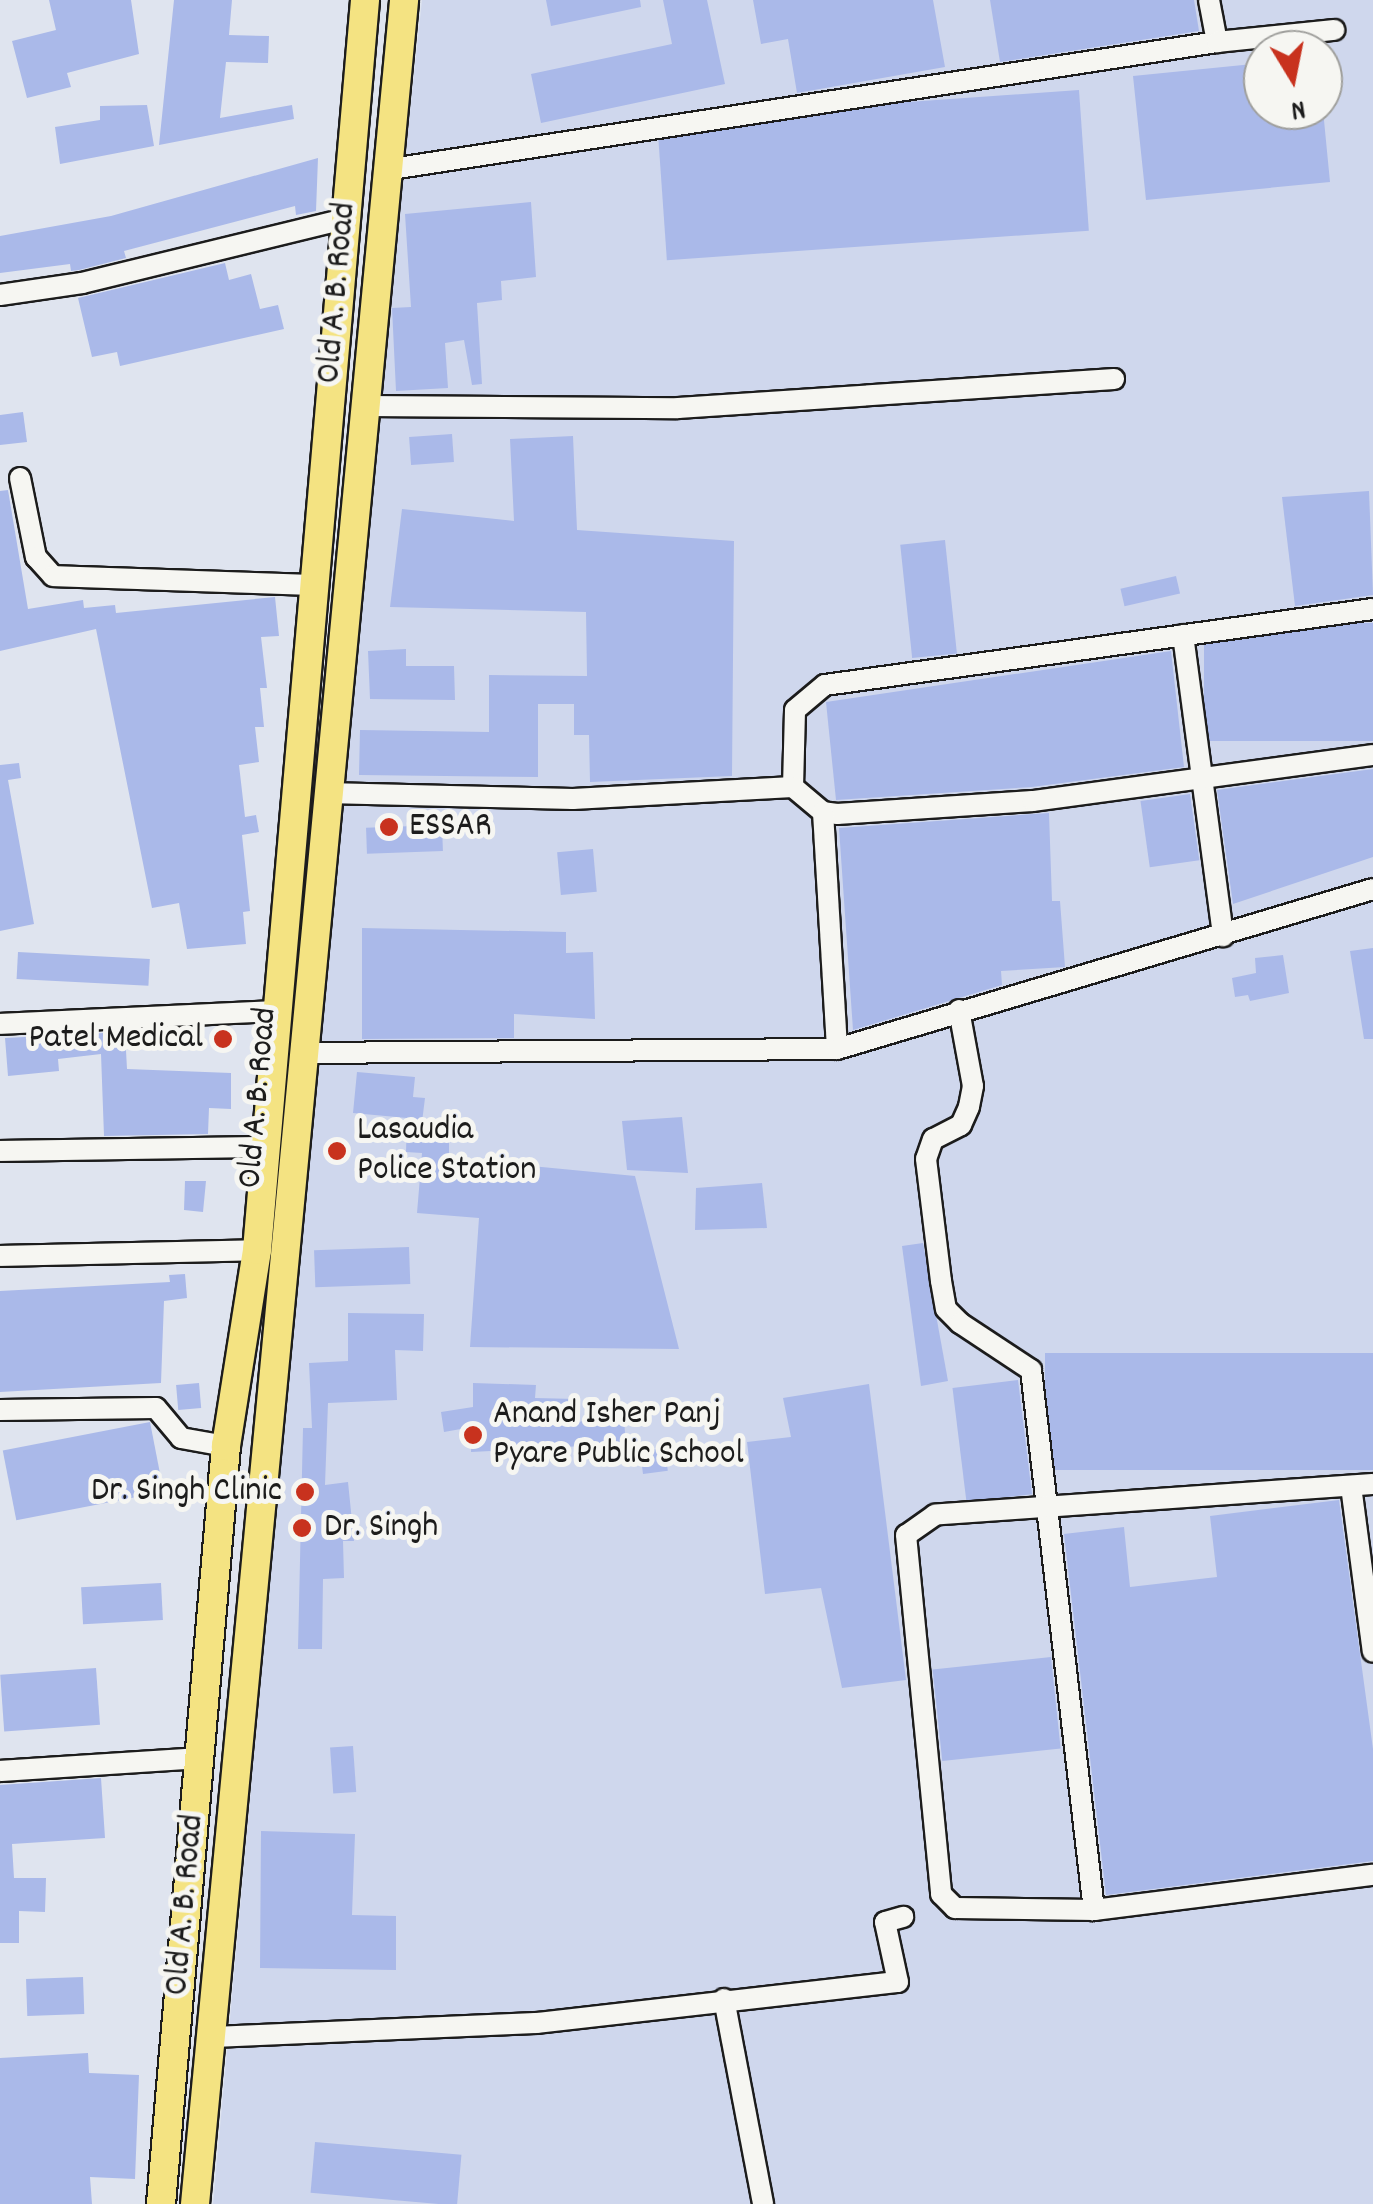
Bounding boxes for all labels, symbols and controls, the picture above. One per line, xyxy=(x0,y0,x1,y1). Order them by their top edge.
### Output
north arrow xyxy=(1243,30,1343,130)
text: N xyxy=(1288,87,1308,128)
street label: Old A. B. Road xyxy=(309,201,367,385)
place label: ESSAR xyxy=(409,806,492,848)
marker: ESSAR xyxy=(378,816,400,838)
street label: Old A. B. Road xyxy=(230,1006,288,1190)
place label: Patel Medical xyxy=(28,1018,203,1060)
marker: Patel Medical xyxy=(212,1028,234,1050)
place label: Lasaudia Police Station xyxy=(357,1110,537,1192)
marker: Lasaudia Police Station xyxy=(326,1140,348,1162)
place label: Anand Isher Panj Pyare Public School xyxy=(493,1394,744,1476)
marker: Anand Isher Panj Pyare Public School xyxy=(462,1424,484,1446)
place label: Dr. Singh Clinic xyxy=(91,1471,282,1513)
marker: Dr. Singh Clinic xyxy=(292,1479,318,1505)
place label: Dr. Singh xyxy=(324,1507,438,1549)
marker: Dr. Singh xyxy=(289,1515,315,1541)
street label: Old A. B. Road xyxy=(157,1813,215,1997)

